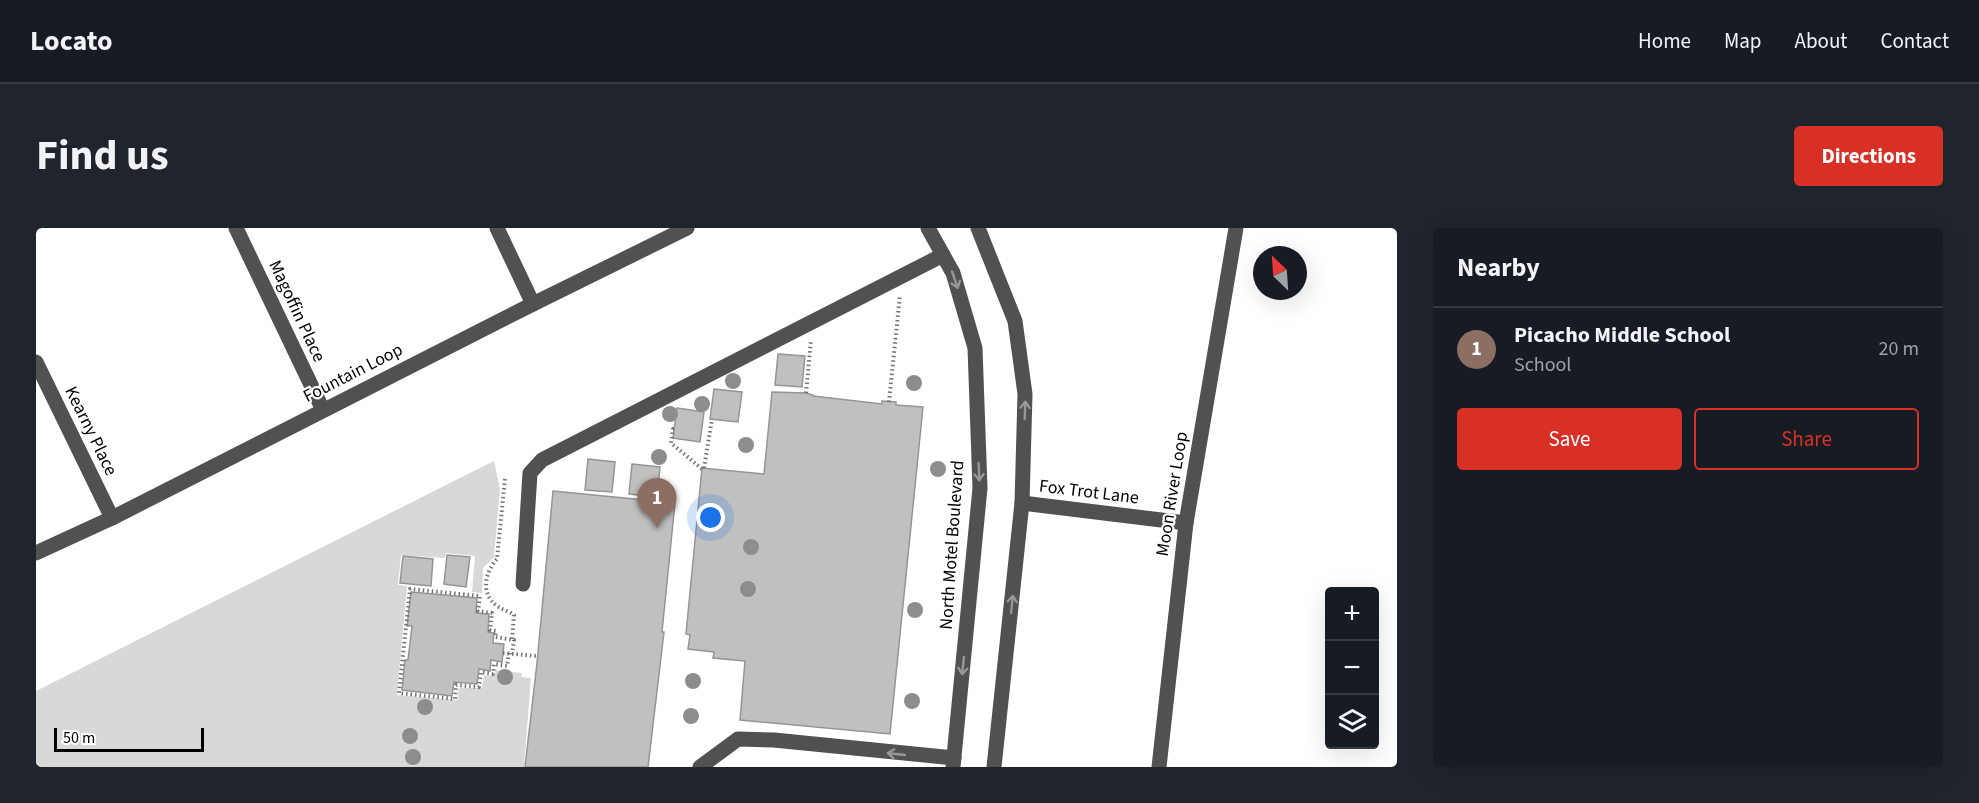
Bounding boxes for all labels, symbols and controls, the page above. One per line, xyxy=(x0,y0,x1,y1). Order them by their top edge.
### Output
text: Locato xyxy=(30,21,112,61)
text: Home xyxy=(1638,26,1691,56)
text: Map xyxy=(1724,26,1762,56)
text: About xyxy=(1795,26,1847,56)
text: Contact xyxy=(1880,26,1949,56)
text: Find us xyxy=(36,126,169,186)
button: Directions xyxy=(1794,126,1943,186)
north arrow xyxy=(1253,246,1307,300)
text: Nearby xyxy=(1457,249,1540,286)
street label: Magoffin Place xyxy=(263,256,332,366)
one-way arrow xyxy=(950,270,961,289)
text: Picacho Middle School xyxy=(1514,319,1730,351)
text: 1 xyxy=(1471,335,1482,363)
text: 20 m xyxy=(1879,335,1919,363)
street label: Fountain Loop xyxy=(299,337,407,409)
text: School xyxy=(1514,351,1571,379)
street label: Kearny Place xyxy=(59,382,123,480)
one-way arrow xyxy=(1019,401,1031,421)
button: Save xyxy=(1457,408,1682,470)
button: Share xyxy=(1694,408,1919,470)
street label: Moon River Loop xyxy=(1150,430,1194,558)
street label: North Motel Boulevard xyxy=(934,460,970,630)
one-way arrow xyxy=(973,461,985,481)
street label: Fox Trot Lane xyxy=(1038,473,1140,511)
pin: 1 xyxy=(638,478,676,528)
your location xyxy=(696,503,725,532)
map controls xyxy=(1325,587,1379,749)
button: + xyxy=(1325,587,1379,641)
one-way arrow xyxy=(1007,595,1018,615)
button: − xyxy=(1325,641,1379,695)
one-way arrow xyxy=(957,655,968,675)
button: layers xyxy=(1325,695,1379,749)
scale bar xyxy=(54,725,204,752)
text: 50 m xyxy=(63,727,95,749)
one-way arrow xyxy=(886,748,906,759)

